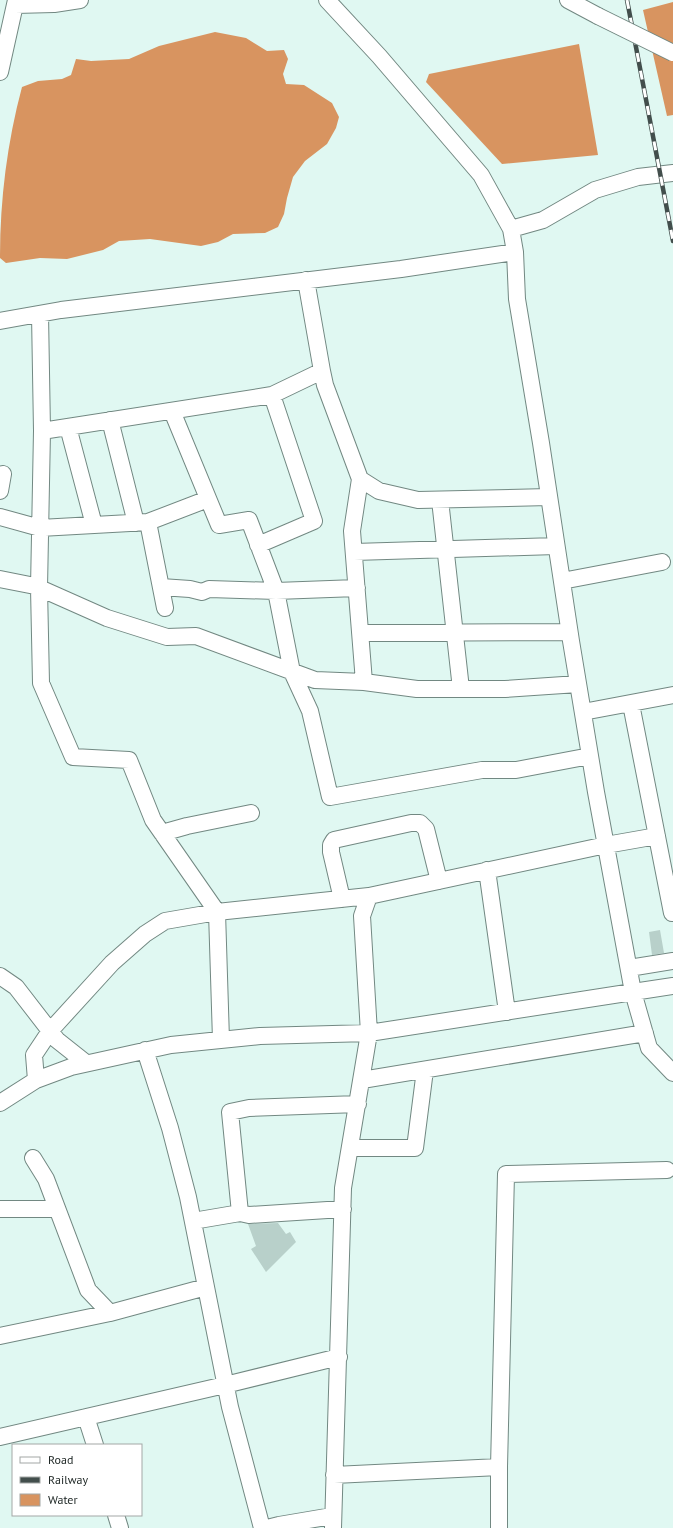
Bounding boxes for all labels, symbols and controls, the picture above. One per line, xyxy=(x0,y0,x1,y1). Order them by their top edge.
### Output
legend xyxy=(12,1444,142,1516)
text: Road xyxy=(48,1452,73,1467)
text: Railway xyxy=(48,1472,88,1487)
text: Water xyxy=(48,1492,78,1507)

